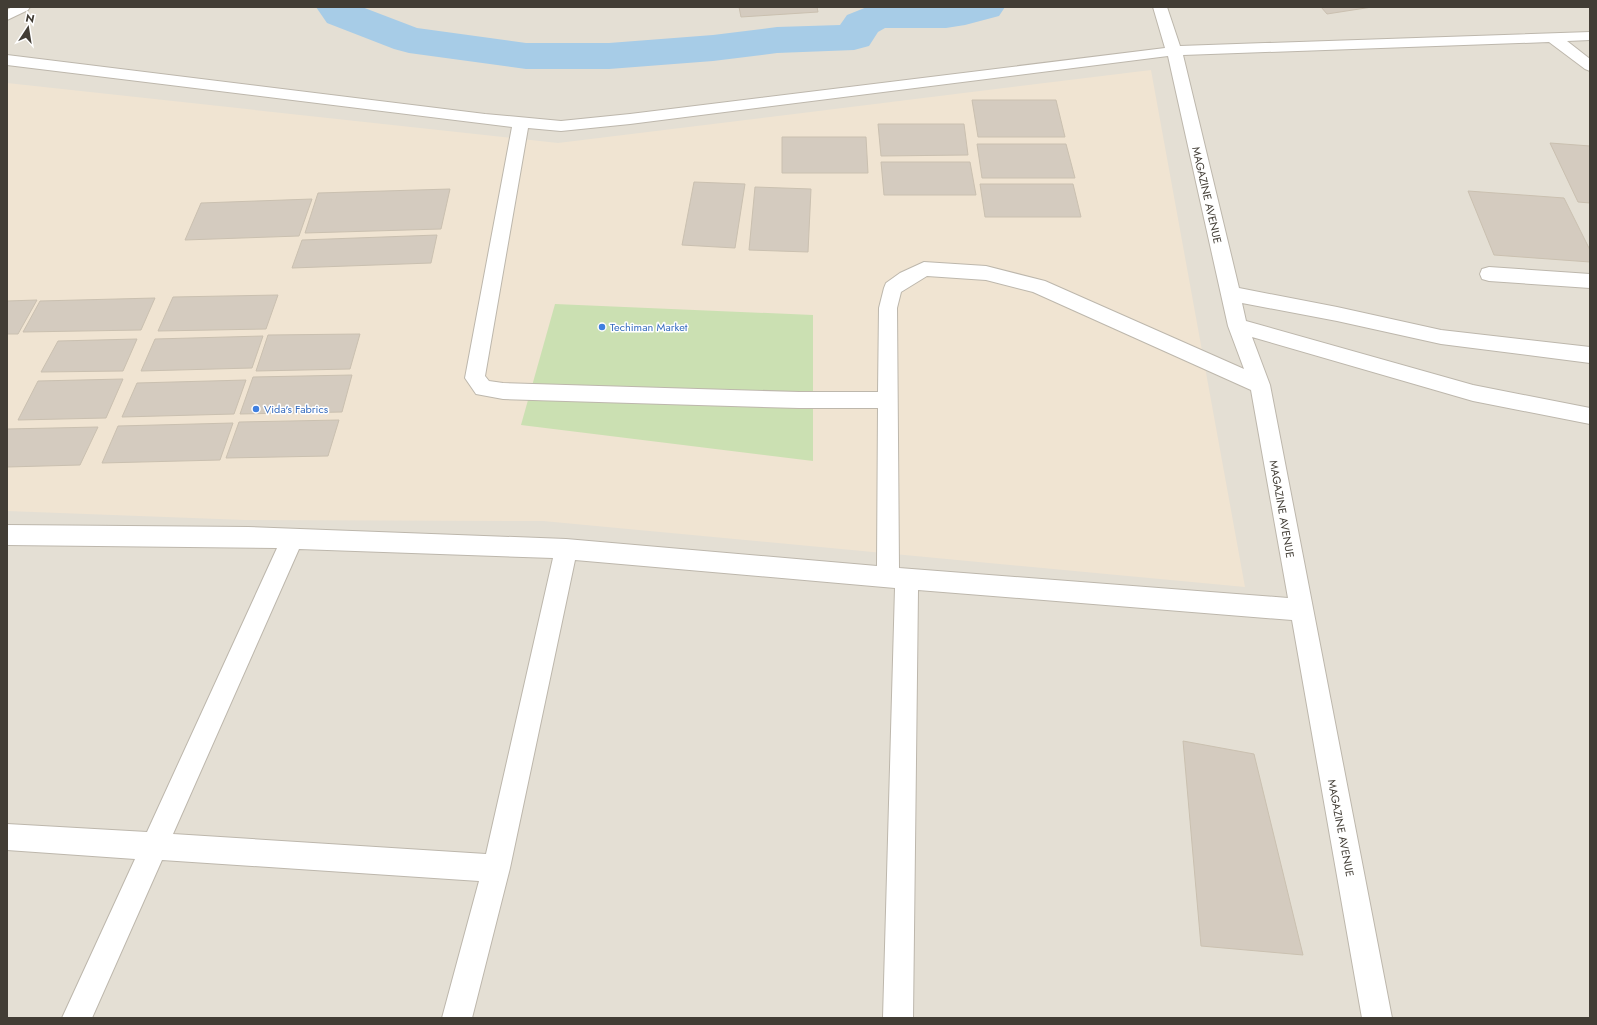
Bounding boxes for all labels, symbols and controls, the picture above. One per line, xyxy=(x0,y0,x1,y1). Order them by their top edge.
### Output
north arrow xyxy=(8,8,48,48)
text: N xyxy=(24,9,36,27)
street label: MAGAZINE AVENUE xyxy=(1188,145,1226,245)
place label: Techiman Market xyxy=(610,319,688,335)
marker: Techiman Market xyxy=(597,322,607,332)
place label: Vida's Fabrics xyxy=(264,401,329,417)
marker: Vida's Fabrics xyxy=(251,404,261,414)
street label: MAGAZINE AVENUE xyxy=(1266,459,1298,559)
street label: MAGAZINE AVENUE xyxy=(1324,778,1358,878)

